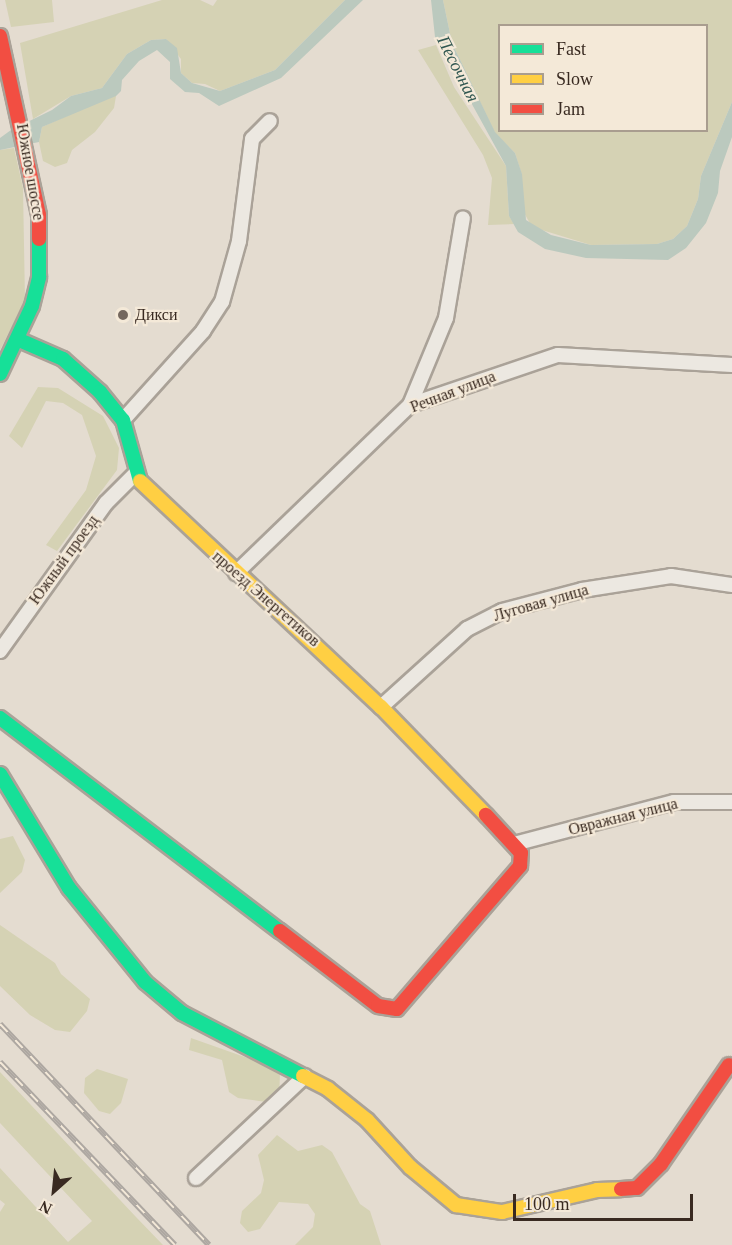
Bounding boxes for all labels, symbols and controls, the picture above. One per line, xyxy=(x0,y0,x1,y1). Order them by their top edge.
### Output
legend xyxy=(498,24,708,132)
water label: Песочная xyxy=(432,32,484,106)
text: Fast xyxy=(556,39,586,59)
text: Slow xyxy=(556,69,593,89)
text: Jam xyxy=(556,99,585,119)
street label: Южное шоссе xyxy=(12,122,48,222)
place label: Дикси xyxy=(135,305,178,325)
marker: Дикси xyxy=(116,308,130,322)
street label: Речная улица xyxy=(408,367,498,417)
street label: Южный проезд xyxy=(25,512,103,608)
street label: проезд Энергетиков xyxy=(208,547,324,651)
street label: Луговая улица xyxy=(491,580,591,626)
street label: Овражная улица xyxy=(566,794,680,840)
north arrow xyxy=(24,1161,84,1221)
scale bar xyxy=(516,1182,696,1220)
text: 100 m xyxy=(524,1194,570,1214)
text: N xyxy=(37,1197,55,1218)

